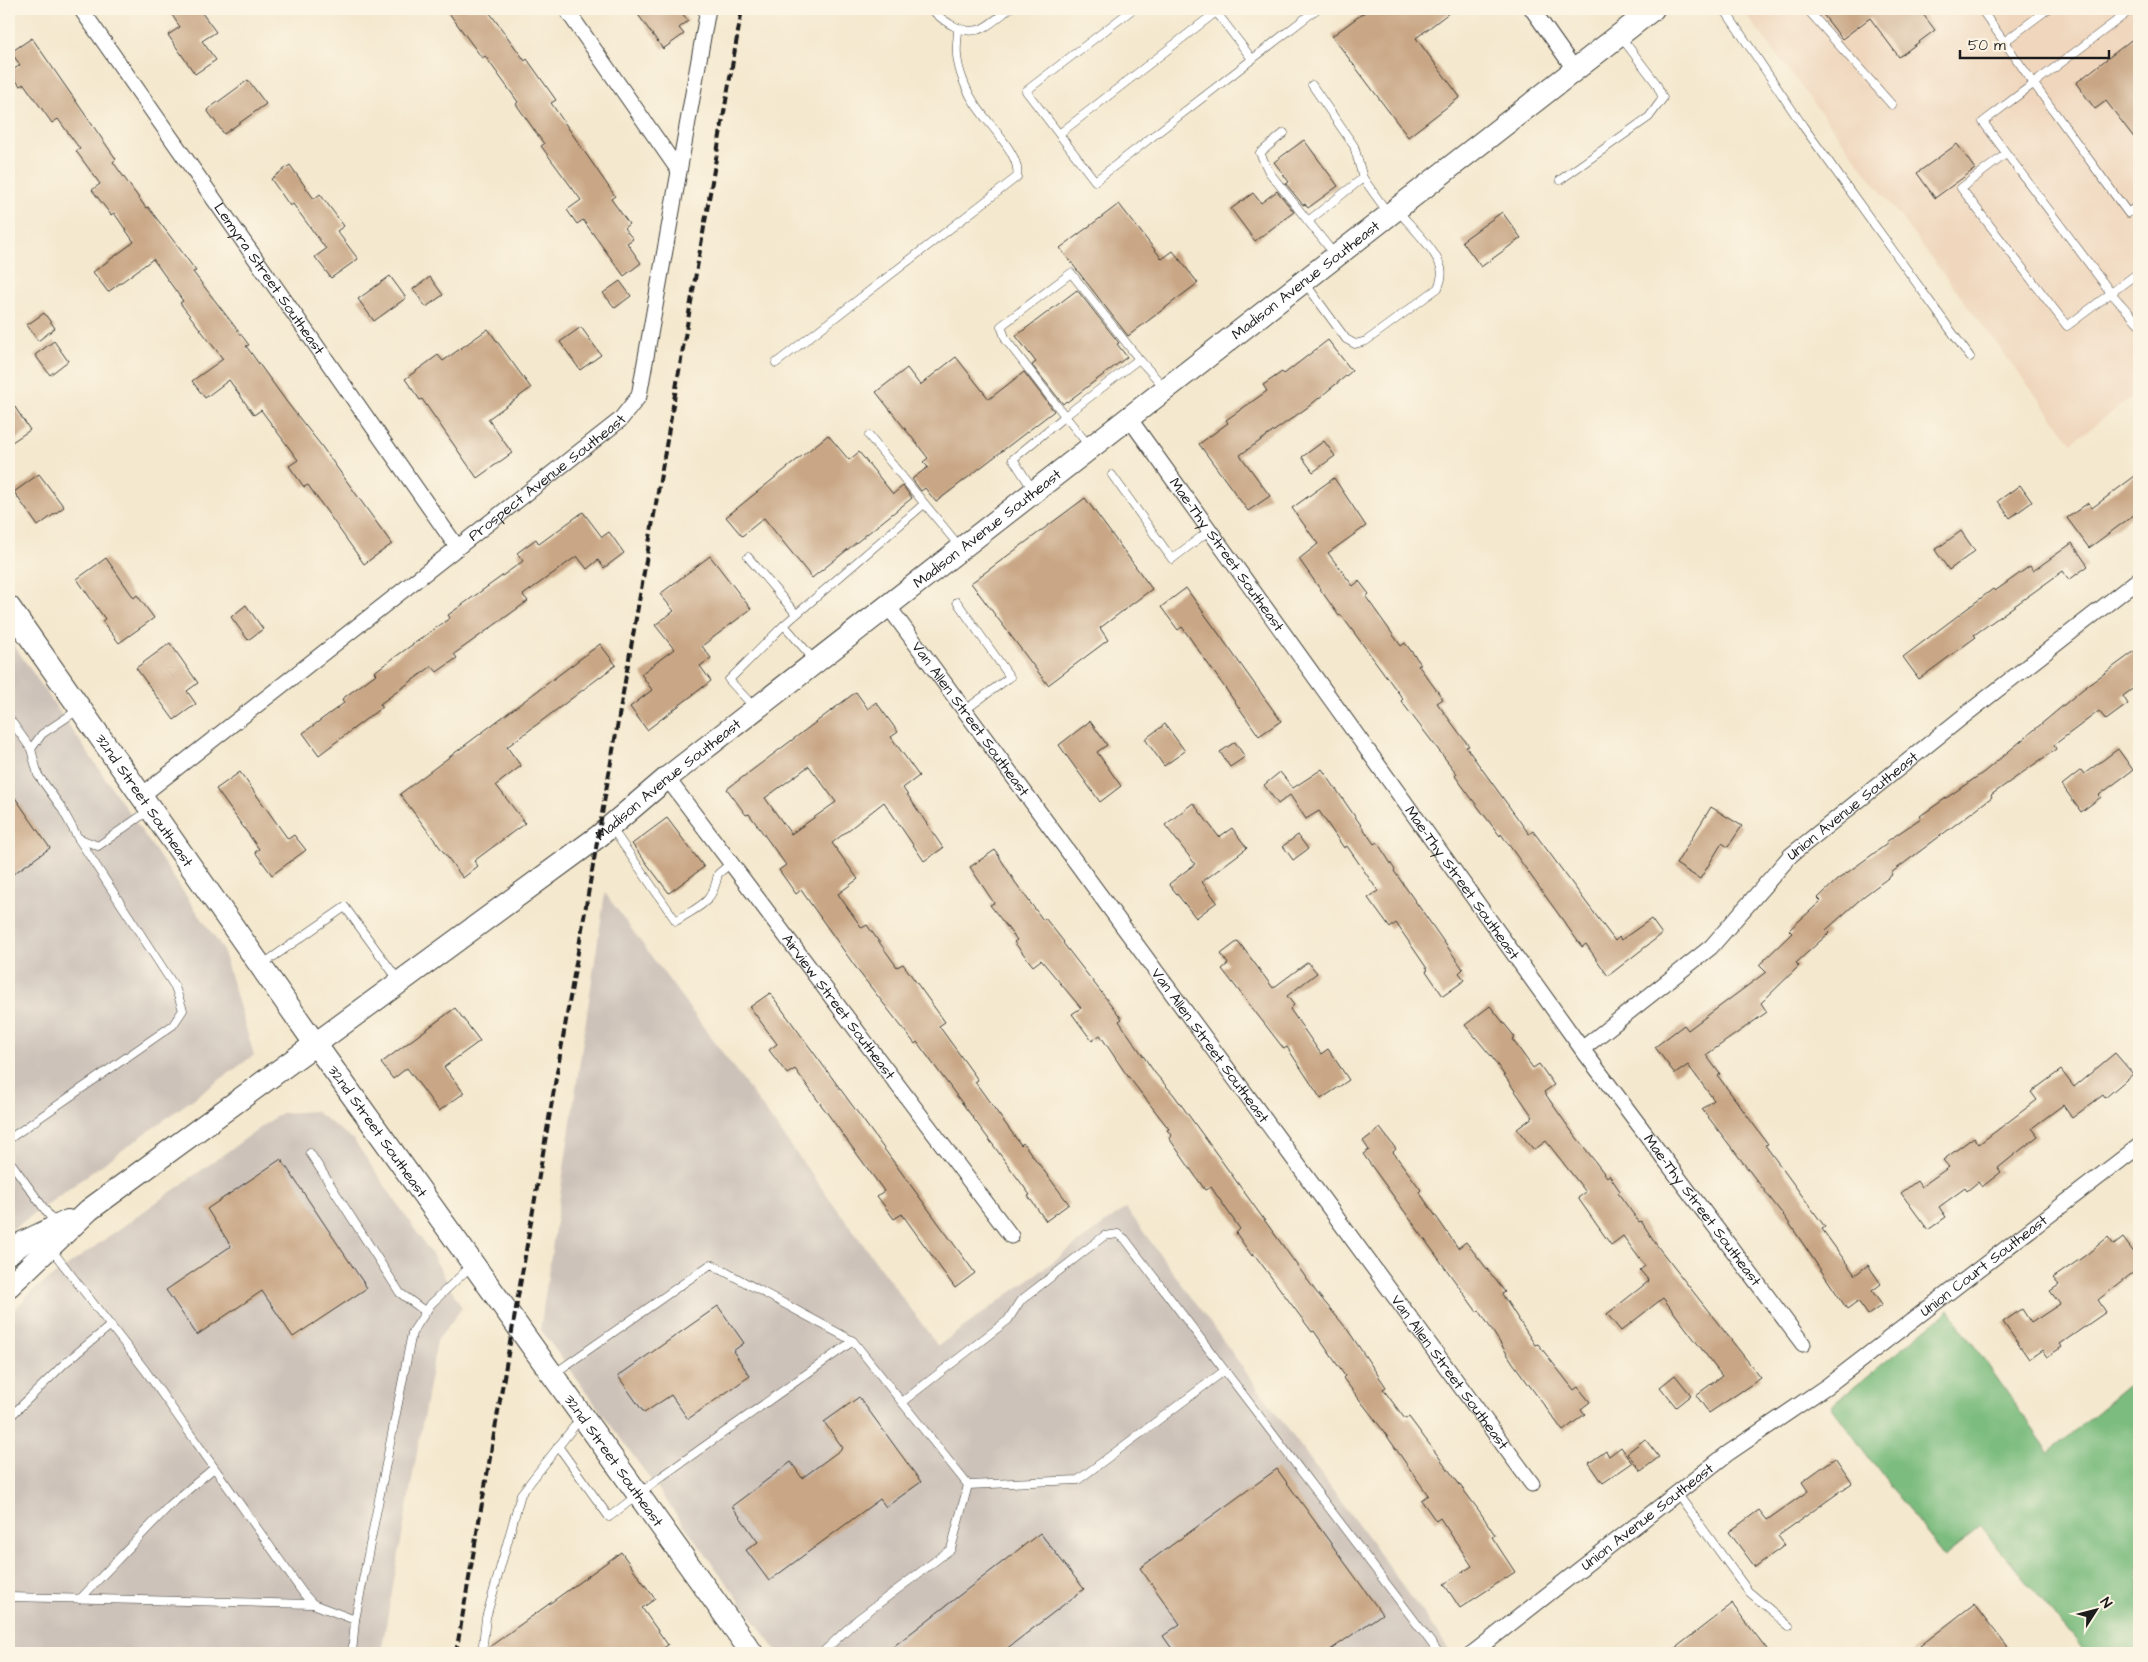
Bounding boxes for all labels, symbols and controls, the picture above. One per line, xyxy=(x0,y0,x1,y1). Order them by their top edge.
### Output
scale bar xyxy=(1960,28,2109,60)
text: 50 m xyxy=(1968,35,2006,56)
street label: Lemyra Street Southeast xyxy=(209,199,330,359)
street label: Madison Avenue Southeast xyxy=(1227,216,1384,345)
street label: Prospect Avenue Southeast xyxy=(464,410,632,546)
street label: Madison Avenue Southeast xyxy=(909,464,1066,593)
street label: Mae-Thy Street Southeast xyxy=(1164,474,1289,636)
street label: Van Allen Street Southeast xyxy=(906,637,1034,801)
street label: Madison Avenue Southeast xyxy=(591,714,746,846)
street label: 32nd Street Southeast xyxy=(90,730,198,871)
street label: Union Avenue Southeast xyxy=(1782,747,1923,866)
street label: Mae-Thy Street Southeast xyxy=(1400,802,1525,964)
street label: Airview Street Southeast xyxy=(777,930,900,1084)
street label: Van Allen Street Southeast xyxy=(1146,964,1274,1128)
street label: 32nd Street Southeast xyxy=(323,1061,432,1202)
street label: Mae-Thy Street Southeast xyxy=(1638,1130,1766,1291)
street label: Union Court Southeast xyxy=(1916,1210,2052,1322)
street label: Van Allen Street Southeast xyxy=(1386,1291,1513,1454)
street label: 32nd Street Southeast xyxy=(559,1390,668,1531)
street label: Union Avenue Southeast xyxy=(1576,1458,1718,1576)
north arrow xyxy=(2070,1584,2120,1634)
text: N xyxy=(2095,1594,2117,1613)

